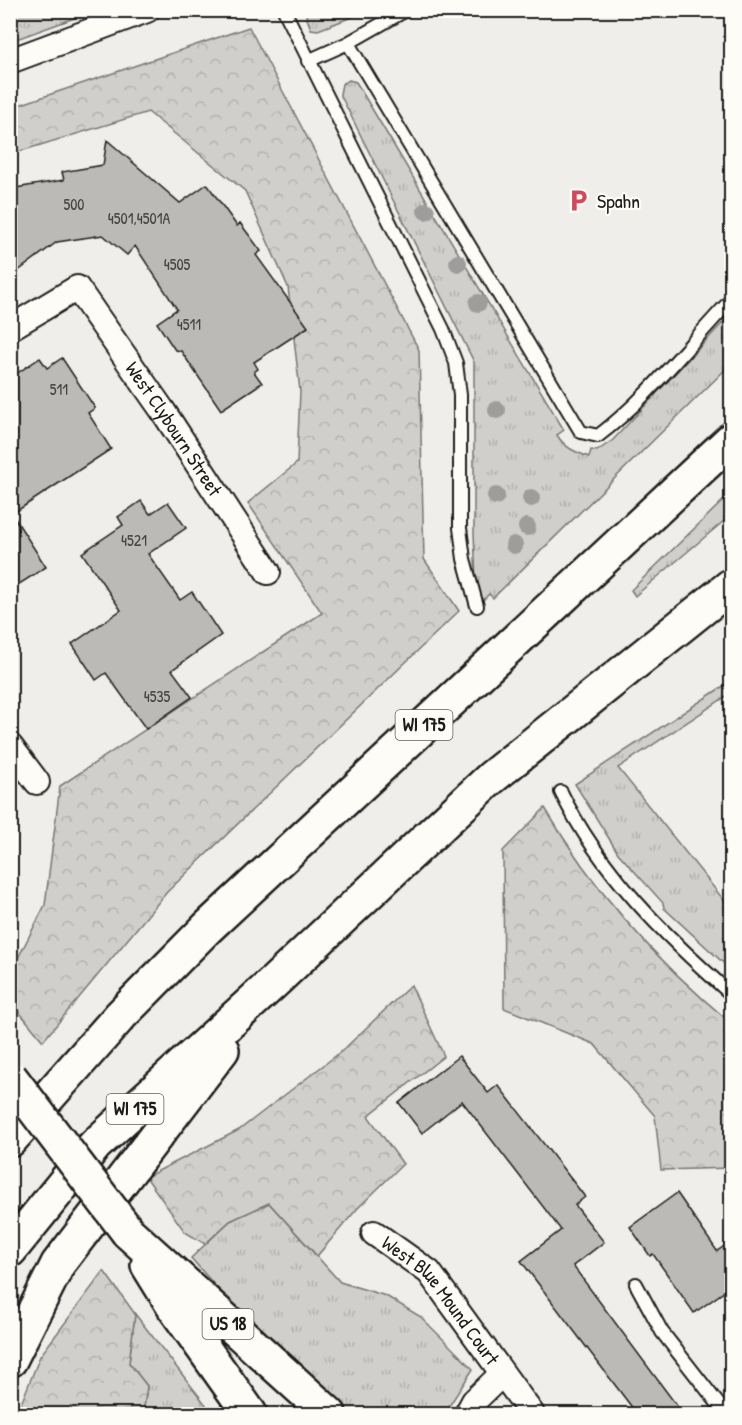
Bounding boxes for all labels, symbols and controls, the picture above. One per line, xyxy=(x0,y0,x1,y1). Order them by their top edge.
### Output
place label: Spahn xyxy=(597,187,640,214)
parking icon: Spahn xyxy=(566,188,592,214)
house number: 500 xyxy=(63,193,85,215)
house number: 4501,4501A xyxy=(108,207,170,229)
house number: 4505 xyxy=(164,253,191,275)
house number: 4511 xyxy=(177,313,201,335)
street label: West Clybourn Street xyxy=(119,356,229,502)
house number: 511 xyxy=(50,378,68,400)
house number: 4521 xyxy=(121,529,147,551)
house number: 4535 xyxy=(144,685,171,707)
road number: WI 175 xyxy=(396,710,452,740)
road number: WI 175 xyxy=(106,1094,164,1124)
street label: West Blue Mound Court xyxy=(377,1229,507,1371)
road number: US 18 xyxy=(202,1309,254,1339)

